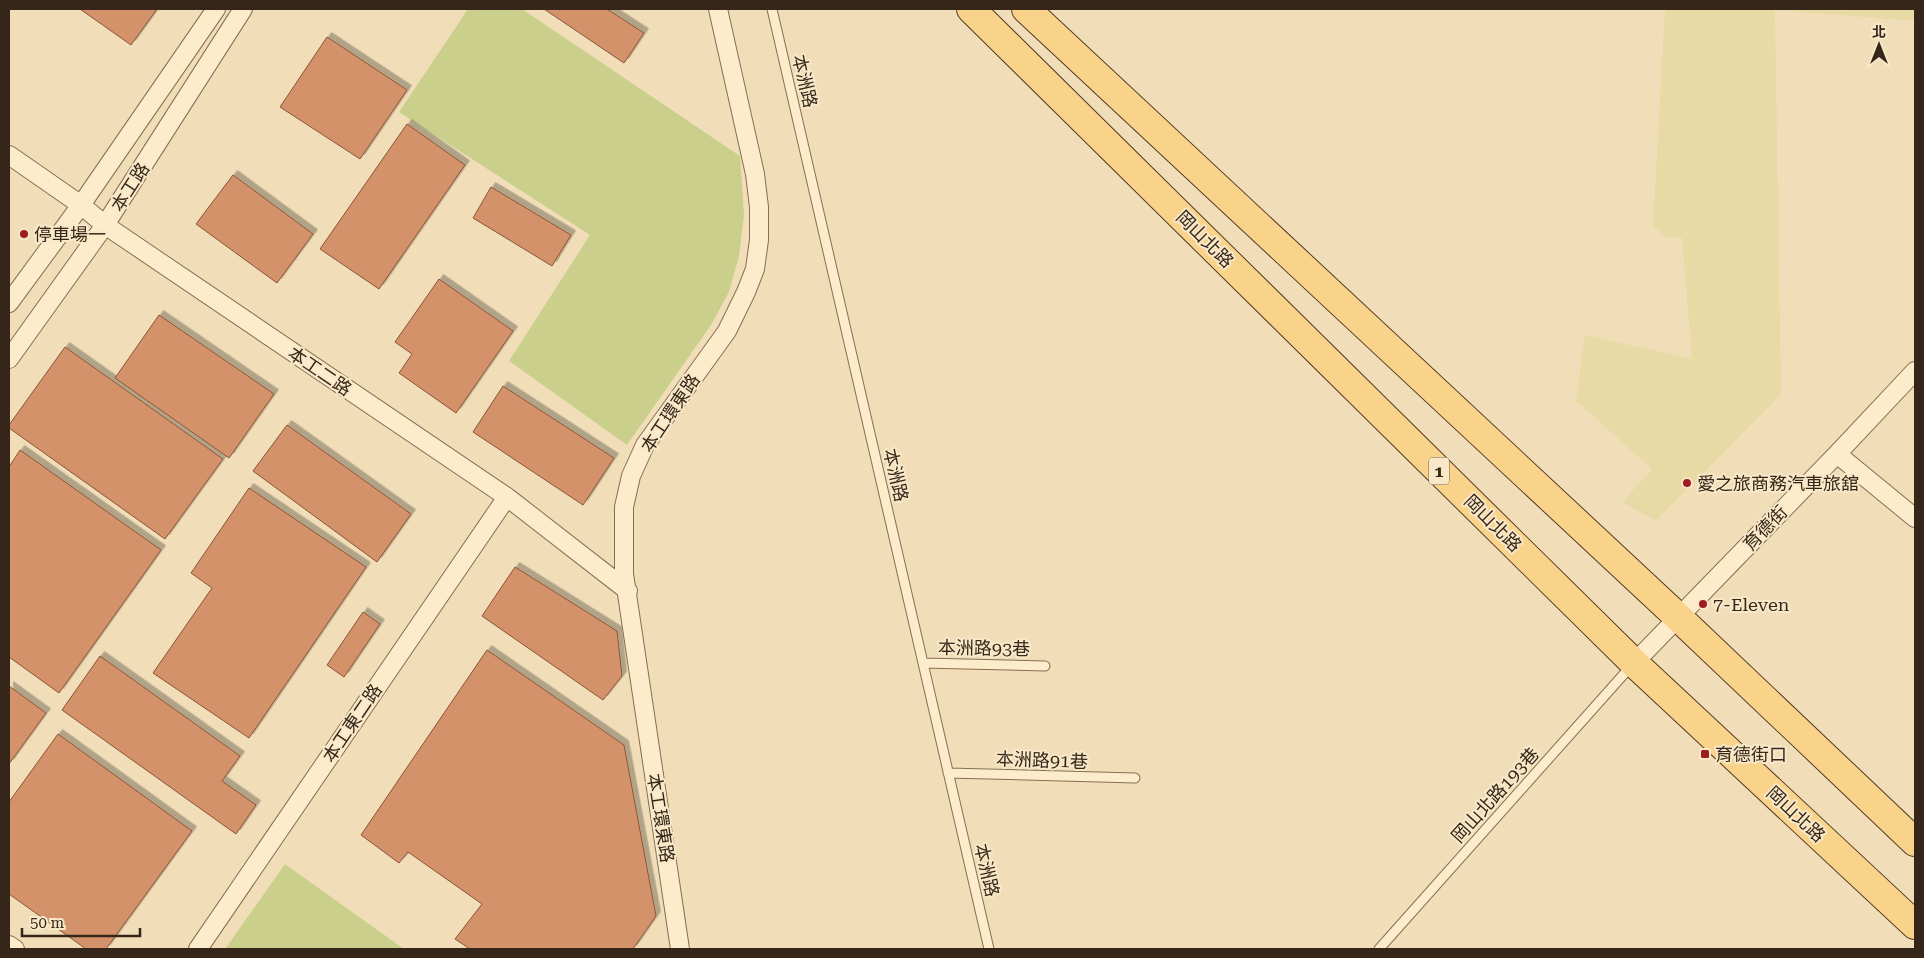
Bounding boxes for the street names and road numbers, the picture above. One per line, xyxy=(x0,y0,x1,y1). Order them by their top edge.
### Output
street label: 本洲路 xyxy=(789,52,821,110)
street label: 本工路 xyxy=(106,159,154,215)
street label: 岡山北路 xyxy=(1172,206,1238,272)
street label: 本工二路 xyxy=(284,342,356,400)
street label: 本工環東路 xyxy=(636,370,704,456)
street label: 本洲路 xyxy=(880,446,912,504)
road number: 1 xyxy=(1429,458,1449,484)
street label: 岡山北路 xyxy=(1460,490,1526,556)
street label: 育德街 xyxy=(1739,501,1791,555)
street label: 本洲路93巷 xyxy=(938,637,1030,659)
street label: 本工東二路 xyxy=(318,680,386,766)
street label: 岡山北路193巷 xyxy=(1447,743,1543,847)
street label: 本洲路91巷 xyxy=(996,748,1088,772)
street label: 本工環東路 xyxy=(644,772,678,864)
street label: 岡山北路 xyxy=(1763,782,1829,846)
street label: 本洲路 xyxy=(971,841,1003,899)

